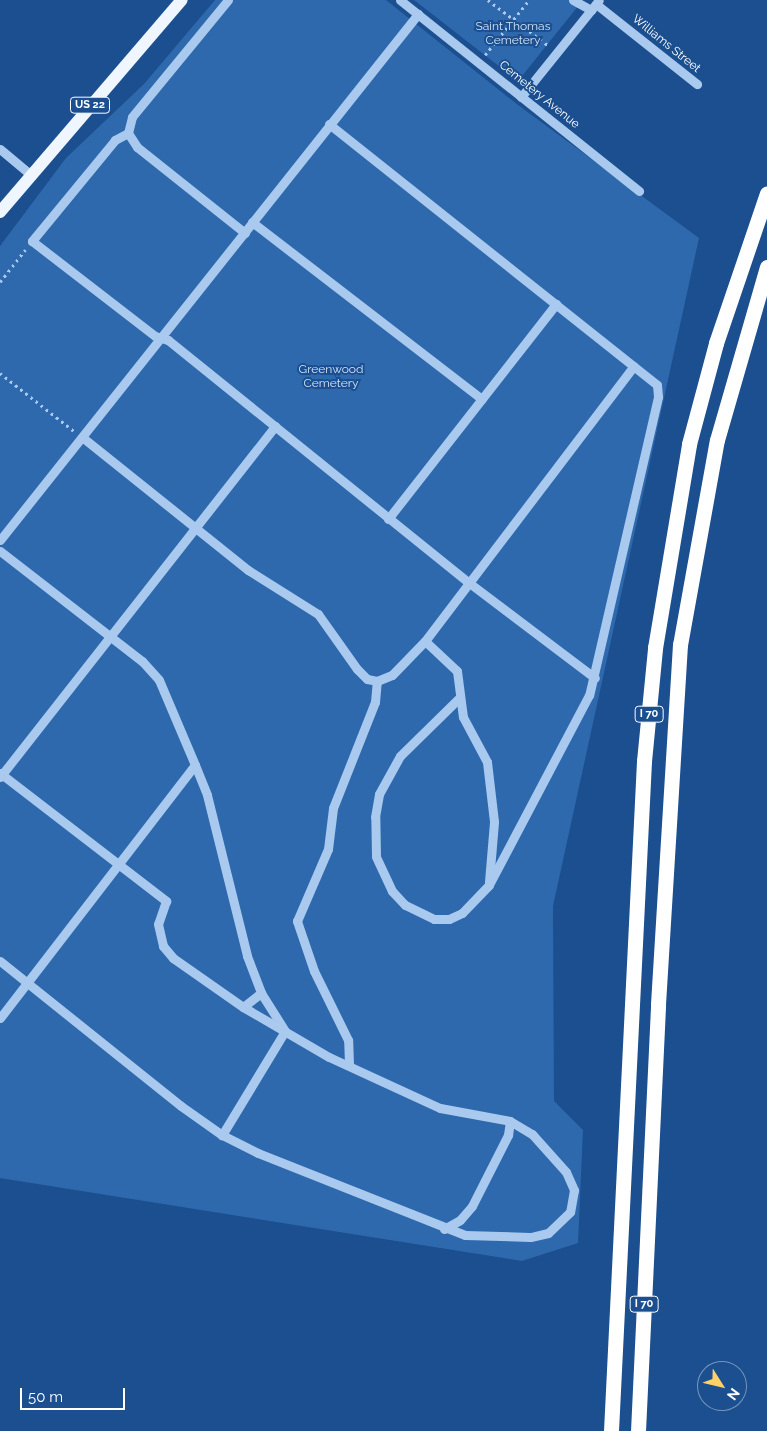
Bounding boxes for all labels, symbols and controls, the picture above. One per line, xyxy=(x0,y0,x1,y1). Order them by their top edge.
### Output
street label: Williams Street xyxy=(629,12,703,76)
park label: Saint Thomas Cemetery xyxy=(475,20,551,48)
street label: Cemetery Avenue xyxy=(496,58,582,132)
road number: US 22 xyxy=(69,96,111,114)
park label: Greenwood Cemetery xyxy=(299,363,363,391)
road number: I 70 xyxy=(634,706,664,722)
road number: I 70 xyxy=(629,1296,659,1312)
north arrow xyxy=(697,1361,747,1411)
scale bar xyxy=(22,1378,128,1410)
text: N xyxy=(724,1385,743,1403)
text: 50 m xyxy=(28,1388,63,1406)

